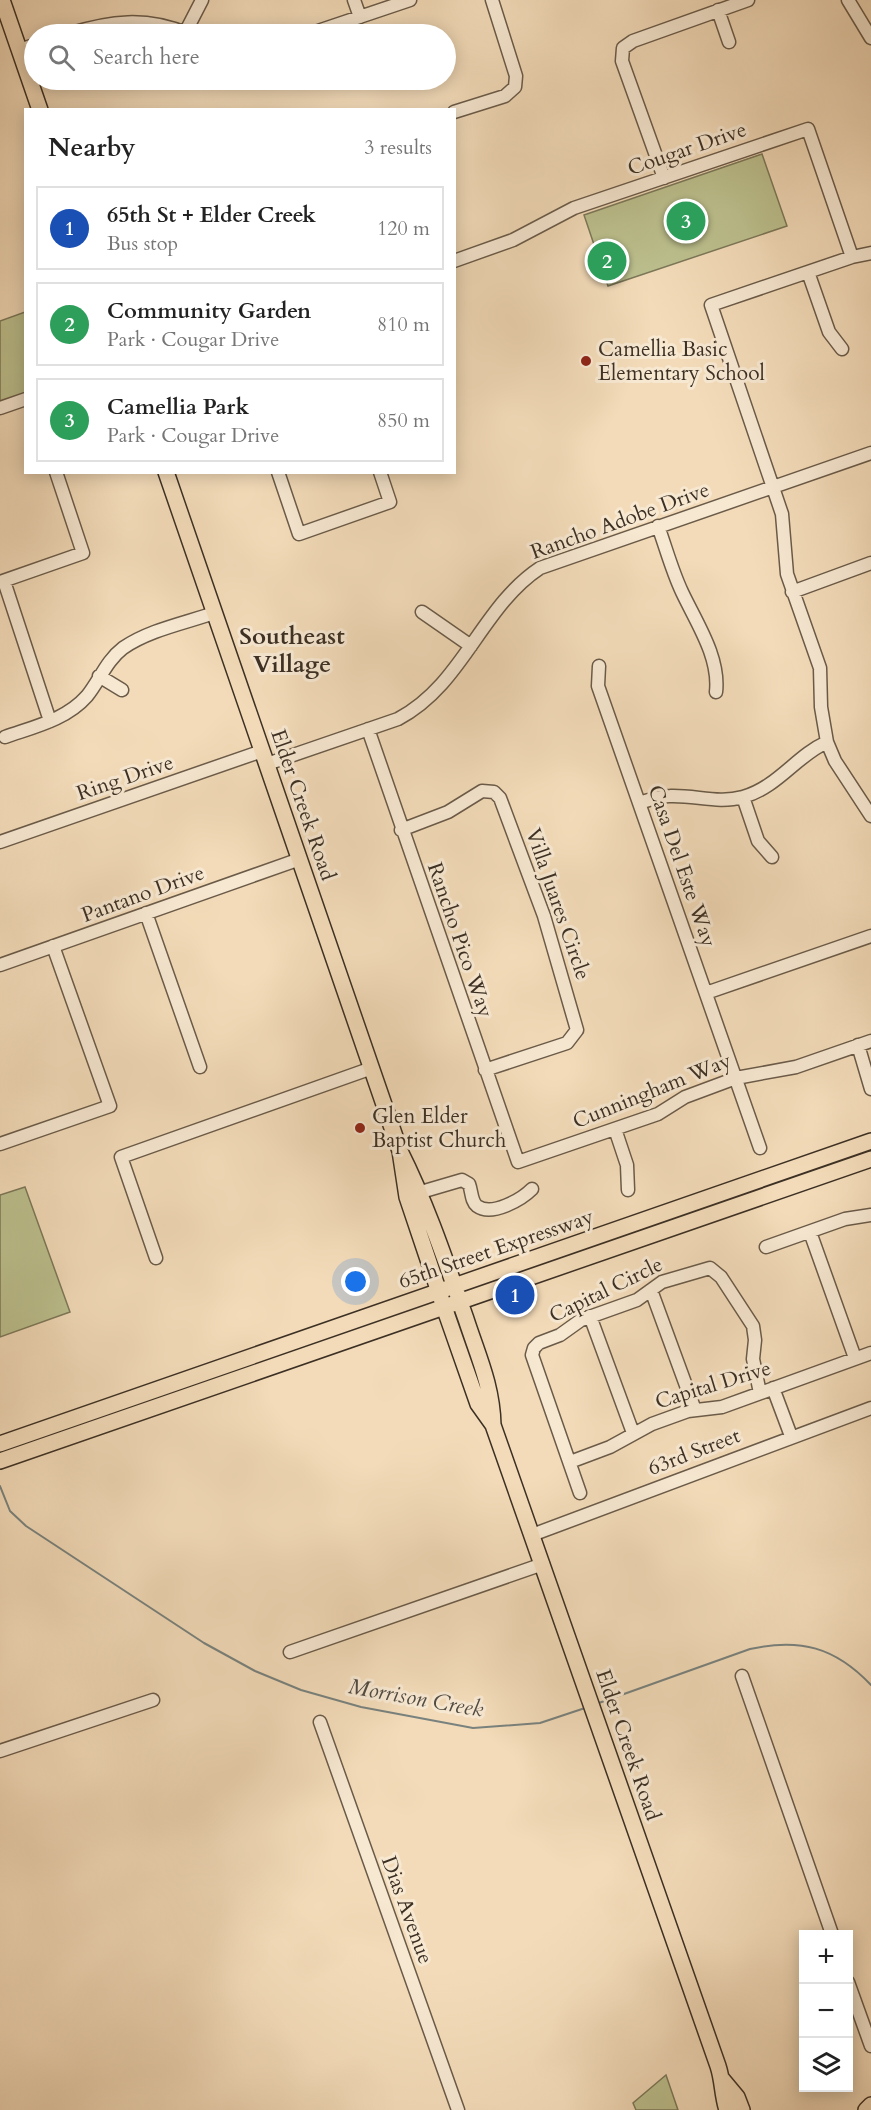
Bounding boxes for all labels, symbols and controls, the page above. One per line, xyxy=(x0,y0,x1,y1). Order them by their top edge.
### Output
search box xyxy=(24,24,456,90)
icon: search xyxy=(45,41,78,74)
text: Search here xyxy=(93,42,200,72)
street label: Cougar Drive xyxy=(624,115,750,183)
text: Nearby xyxy=(48,130,136,165)
text: 3 results xyxy=(364,134,432,161)
pin: 3 xyxy=(666,198,706,244)
text: 65th St + Elder Creek xyxy=(107,200,316,230)
text: 1 xyxy=(64,215,75,242)
text: 120 m xyxy=(377,215,430,242)
text: Bus stop xyxy=(107,230,178,257)
pin: 2 xyxy=(588,238,626,284)
text: Community Garden xyxy=(107,296,311,326)
text: 2 xyxy=(64,311,75,338)
text: 810 m xyxy=(377,311,430,338)
text: Park · Cougar Drive xyxy=(107,326,279,353)
place label: Camellia Basic Elementary School xyxy=(598,335,765,388)
marker: Camellia Basic Elementary School xyxy=(579,354,593,368)
text: Camellia Park xyxy=(107,392,249,422)
text: 3 xyxy=(64,407,75,434)
text: 850 m xyxy=(377,407,430,434)
text: Park · Cougar Drive xyxy=(107,422,279,449)
street label: Rancho Adobe Drive xyxy=(527,475,713,567)
district label: Southeast Village xyxy=(239,620,345,681)
street label: Elder Creek Road xyxy=(264,726,342,884)
street label: Ring Drive xyxy=(73,748,177,808)
street label: Casa Del Este Way xyxy=(641,781,723,951)
street label: Villa Juares Circle xyxy=(519,824,597,984)
street label: Pantano Drive xyxy=(77,858,209,930)
street label: Rancho Pico Way xyxy=(420,859,500,1021)
street label: Cunningham Way xyxy=(568,1046,736,1136)
place label: Glen Elder Baptist Church xyxy=(372,1102,507,1155)
marker: Glen Elder Baptist Church xyxy=(353,1121,367,1135)
street label: 65th Street Expressway xyxy=(395,1202,597,1296)
street label: Capital Circle xyxy=(544,1250,668,1330)
your location xyxy=(341,1267,370,1296)
pin: 1 xyxy=(496,1272,534,1318)
street label: Capital Drive xyxy=(652,1354,774,1416)
street label: 63rd Street xyxy=(644,1421,745,1483)
street label: Elder Creek Road xyxy=(589,1666,667,1824)
water label: Morrison Creek xyxy=(346,1671,486,1725)
street label: Dias Avenue xyxy=(374,1852,440,1968)
map controls xyxy=(799,1930,853,2092)
button: + xyxy=(799,1930,853,1984)
button: − xyxy=(799,1984,853,2038)
button: layers xyxy=(799,2038,853,2092)

